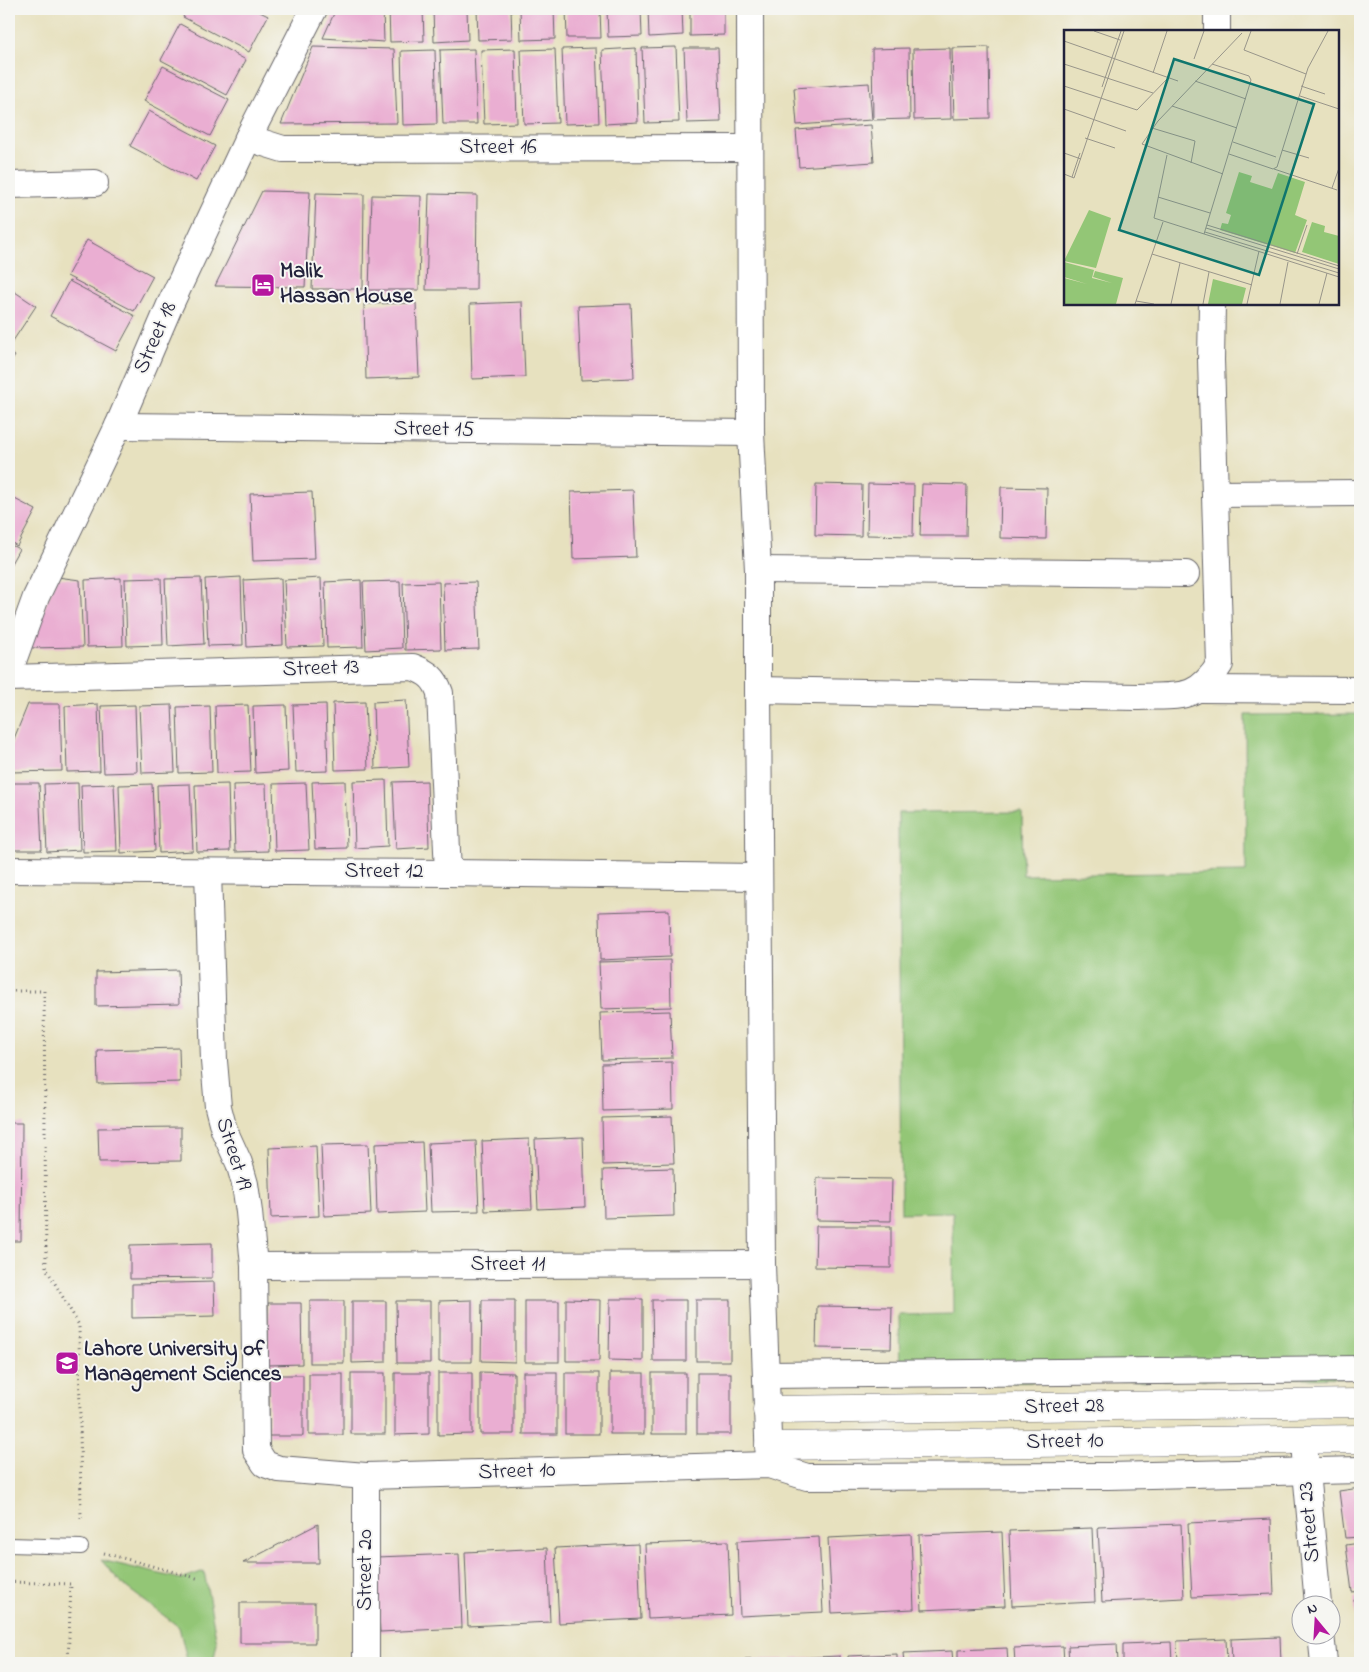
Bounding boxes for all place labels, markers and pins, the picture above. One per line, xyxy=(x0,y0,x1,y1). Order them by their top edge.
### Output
place label: Malik Hassan House xyxy=(280,256,414,313)
hotel icon: Malik Hassan House xyxy=(250,272,276,298)
place label: Lahore University of Management Sciences xyxy=(84,1334,282,1392)
school or university icon: Lahore University of Management Sciences xyxy=(54,1350,80,1376)

